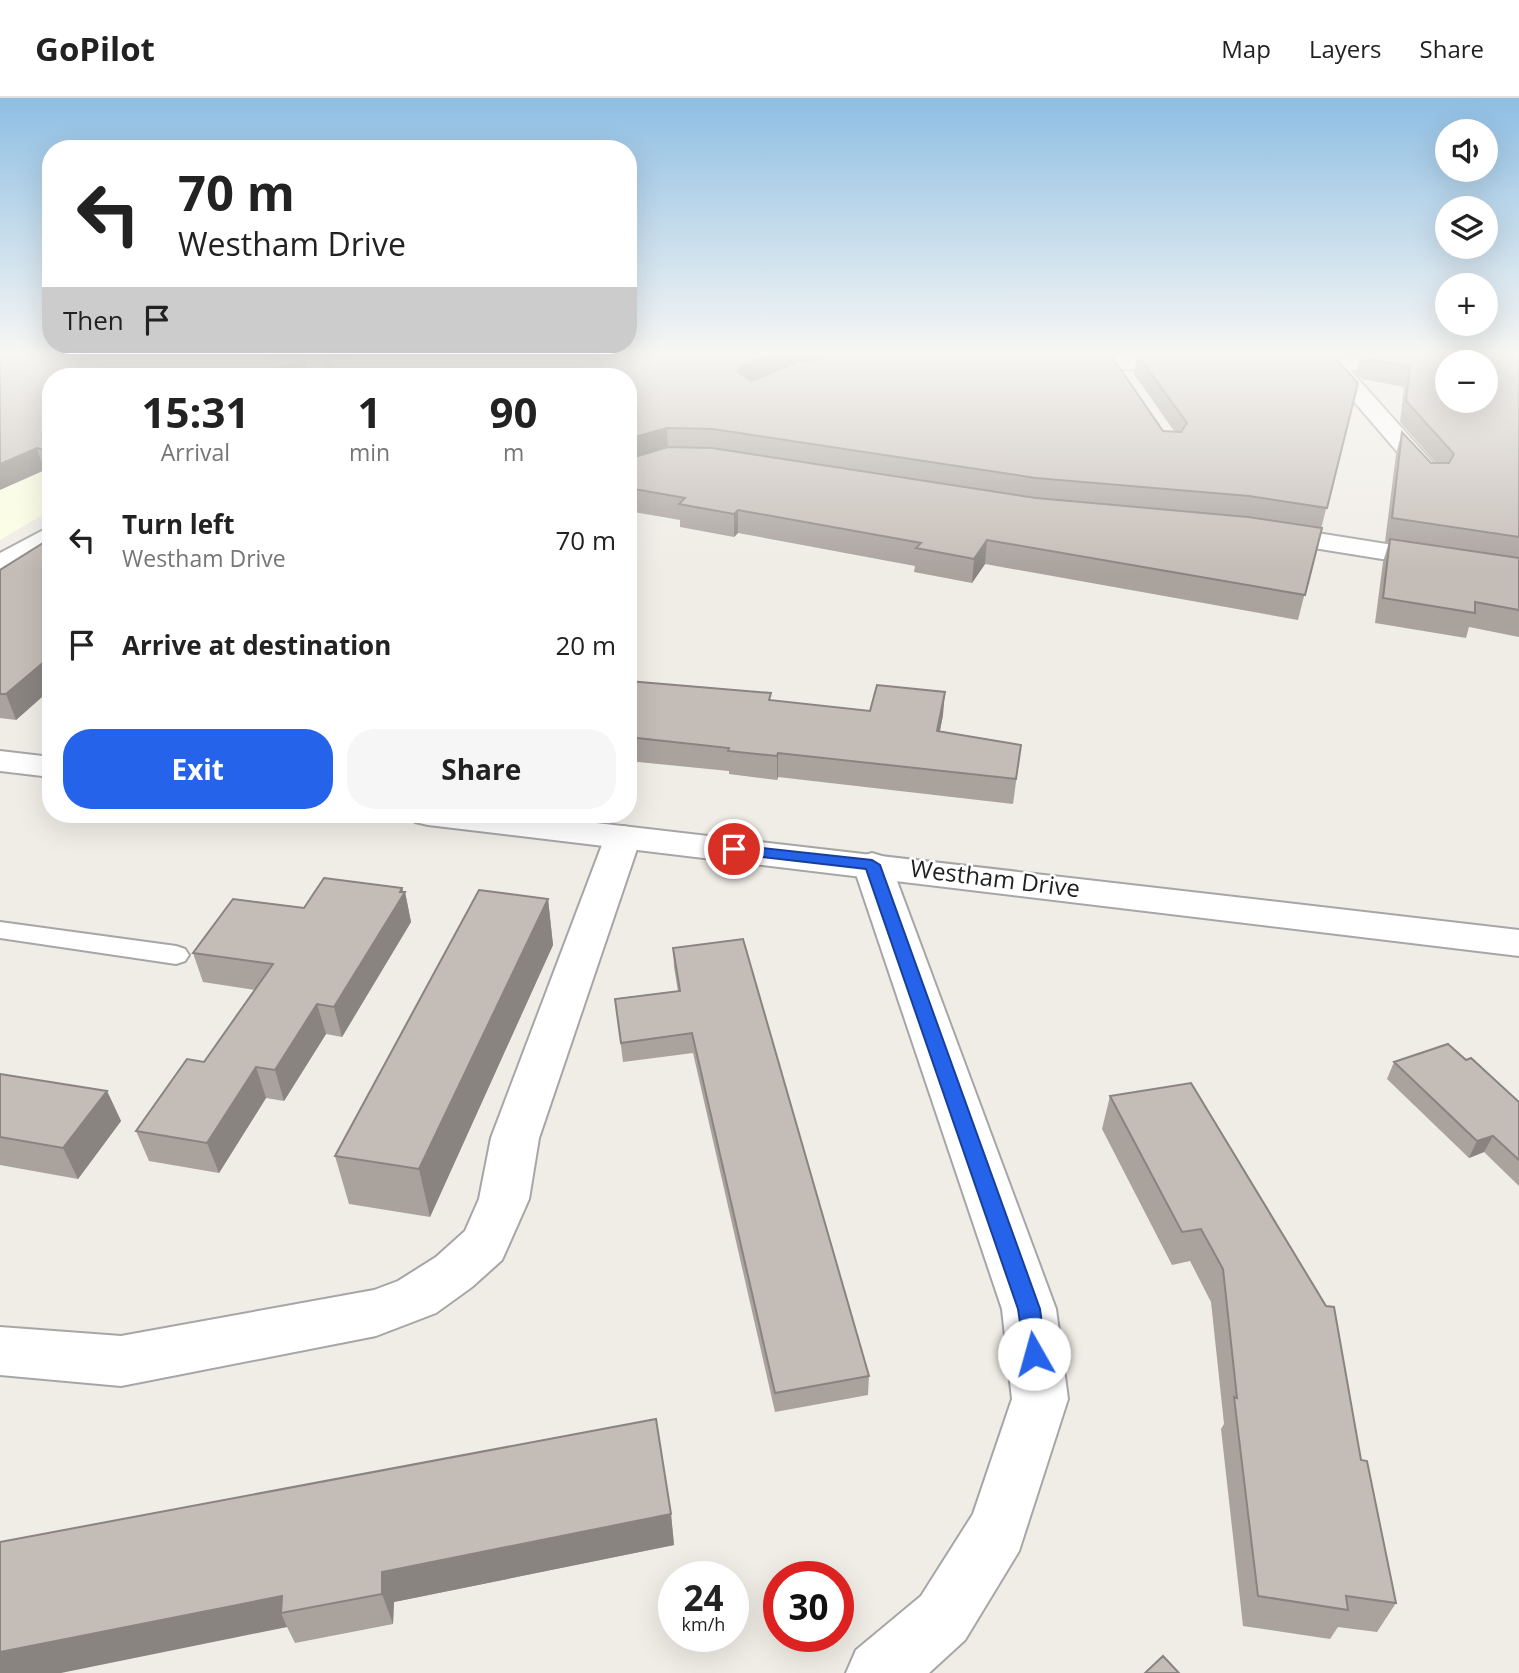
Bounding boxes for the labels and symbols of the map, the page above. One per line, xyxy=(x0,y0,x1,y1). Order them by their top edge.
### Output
pin xyxy=(704,819,764,879)
street label: Westham Drive xyxy=(908,851,1082,904)
position arrow xyxy=(997,1317,1071,1391)
speed limit sign: 30 xyxy=(763,1561,854,1652)

